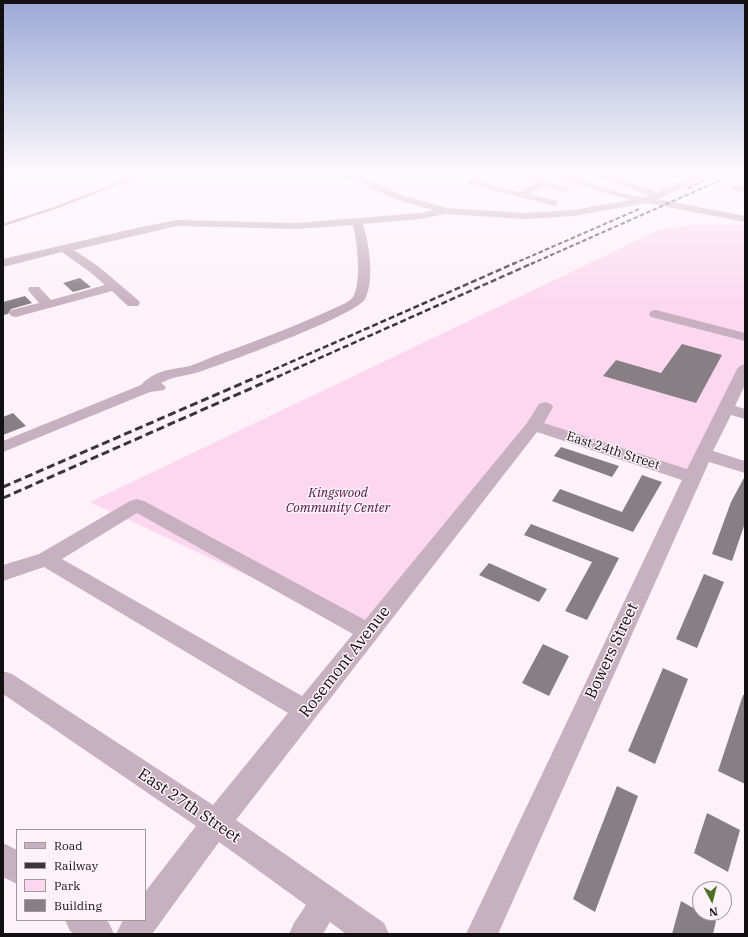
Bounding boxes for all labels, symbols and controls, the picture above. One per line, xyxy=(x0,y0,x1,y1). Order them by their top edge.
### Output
street label: East 24th Street xyxy=(564,429,662,473)
park label: Kingswood Community Center xyxy=(286,485,390,516)
street label: Bowers Street xyxy=(581,600,643,702)
street label: Rosemont Avenue xyxy=(296,602,394,722)
street label: East 27th Street xyxy=(134,765,244,847)
legend xyxy=(16,829,146,921)
text: Road xyxy=(54,838,83,853)
text: Railway xyxy=(54,858,98,873)
text: Park xyxy=(54,878,80,893)
north arrow xyxy=(692,881,732,921)
text: Building xyxy=(54,898,102,913)
text: N xyxy=(708,904,719,919)

